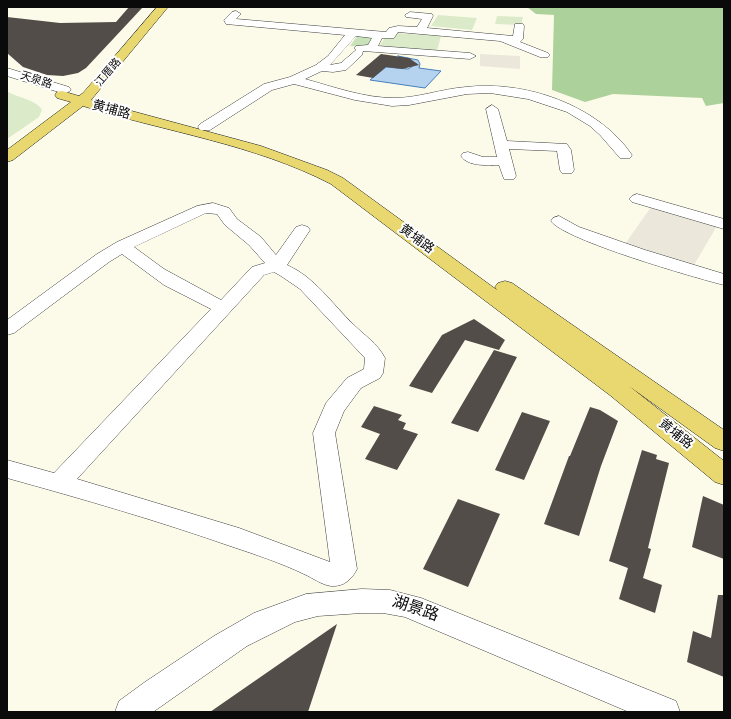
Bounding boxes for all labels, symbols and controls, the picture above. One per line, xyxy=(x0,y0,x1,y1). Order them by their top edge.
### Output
street label: 江厝路 xyxy=(93,56,125,90)
street label: 天泉路 xyxy=(18,70,54,92)
street label: 黄埔路 xyxy=(90,98,132,124)
street label: 黄埔路 xyxy=(396,222,436,258)
street label: 黄埔路 xyxy=(655,417,695,453)
street label: 湖景路 xyxy=(389,593,441,627)

